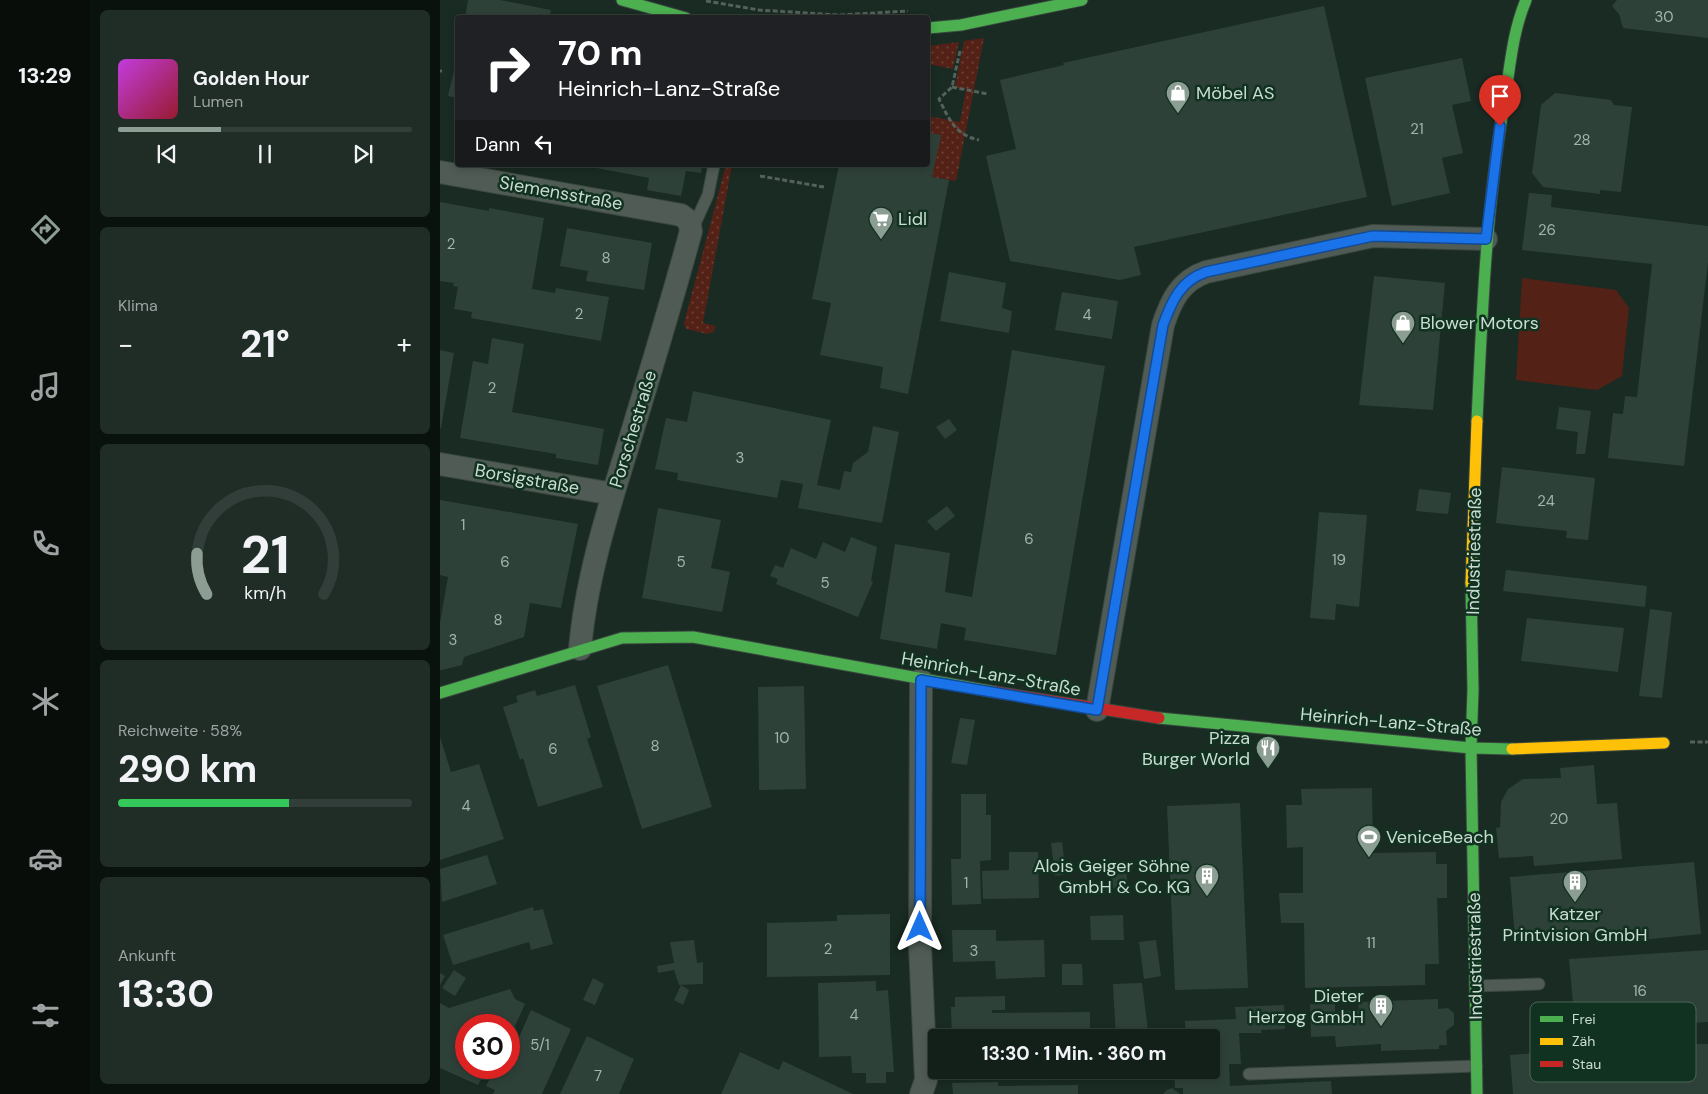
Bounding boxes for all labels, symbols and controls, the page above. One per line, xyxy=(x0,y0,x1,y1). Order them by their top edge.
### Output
house number: 30 xyxy=(1654,7,1674,27)
text: 70 m xyxy=(558,30,642,76)
icon: right xyxy=(475,35,540,100)
text: 13:29 xyxy=(18,61,72,90)
text: Golden Hour xyxy=(193,66,309,91)
text: Heinrich-Lanz-Straße xyxy=(558,74,780,103)
pin xyxy=(1479,75,1521,126)
shop icon: Möbel AS xyxy=(1165,80,1191,114)
place label: Möbel AS xyxy=(1196,81,1275,105)
icon: arrive xyxy=(1486,82,1514,110)
text: Lumen xyxy=(193,91,243,112)
house number: 21 xyxy=(1410,119,1424,139)
icon: left xyxy=(530,130,558,158)
house number: 28 xyxy=(1573,130,1591,150)
text: Dann xyxy=(475,132,520,157)
icon: previous xyxy=(153,140,181,168)
icon: pause xyxy=(251,140,279,168)
icon: next xyxy=(349,140,377,168)
street label: Siemensstraße xyxy=(498,170,624,216)
supermarket icon: Lidl xyxy=(868,206,894,240)
place label: Lidl xyxy=(898,207,927,231)
icon: directions xyxy=(28,212,63,247)
house number: 26 xyxy=(1538,220,1556,240)
house number: 2 xyxy=(447,234,455,254)
house number: 8 xyxy=(601,248,611,268)
text: Klima xyxy=(118,295,158,316)
house number: 2 xyxy=(575,304,583,324)
house number: 4 xyxy=(1082,305,1092,325)
shop icon: Blower Motors xyxy=(1390,310,1416,344)
place label: Blower Motors xyxy=(1420,311,1539,335)
text: 21° xyxy=(240,319,290,369)
text: − xyxy=(118,326,133,363)
text: + xyxy=(397,326,412,363)
street label: Porschestraße xyxy=(604,368,662,490)
icon: music xyxy=(28,369,63,404)
house number: 2 xyxy=(488,378,496,398)
house number: 3 xyxy=(736,448,744,468)
street label: Borsigstraße xyxy=(473,458,581,500)
street label: Industriestraße xyxy=(1461,487,1487,615)
house number: 24 xyxy=(1537,491,1555,511)
house number: 1 xyxy=(461,515,465,535)
text: 21 xyxy=(241,521,289,589)
icon: phone xyxy=(28,526,63,561)
house number: 6 xyxy=(1024,529,1034,549)
house number: 19 xyxy=(1332,550,1346,570)
house number: 6 xyxy=(500,552,510,572)
house number: 5 xyxy=(676,552,686,572)
house number: 5 xyxy=(820,573,830,593)
text: km/h xyxy=(244,581,286,605)
house number: 8 xyxy=(493,610,503,630)
house number: 3 xyxy=(449,630,457,650)
street label: Heinrich-Lanz-Straße xyxy=(899,646,1083,702)
icon: climate xyxy=(28,684,63,719)
street label: Heinrich-Lanz-Straße xyxy=(1299,702,1483,742)
text: Reichweite · 58% xyxy=(118,720,242,741)
place label: Pizza Burger World xyxy=(1142,726,1250,771)
house number: 10 xyxy=(775,728,789,748)
restaurant icon: Pizza Burger World xyxy=(1255,735,1281,769)
house number: 8 xyxy=(650,736,660,756)
house number: 6 xyxy=(548,739,558,759)
text: 290 km xyxy=(118,744,257,794)
house number: 4 xyxy=(461,796,471,816)
house number: 20 xyxy=(1550,809,1568,829)
sports icon: VeniceBeach xyxy=(1356,824,1382,858)
place label: VeniceBeach xyxy=(1386,825,1494,849)
icon: car xyxy=(28,841,63,876)
place label: Alois Geiger Söhne GmbH & Co. KG xyxy=(1034,854,1190,899)
building icon: Alois Geiger Söhne GmbH & Co. KG xyxy=(1194,863,1220,897)
building icon: Katzer Printvision GmbH xyxy=(1562,869,1588,903)
house number: 1 xyxy=(964,873,968,893)
street label: Industriestraße xyxy=(1462,892,1488,1020)
position arrow xyxy=(893,900,945,952)
place label: Katzer Printvision GmbH xyxy=(1503,902,1647,947)
house number: 11 xyxy=(1366,933,1376,953)
house number: 2 xyxy=(824,939,832,959)
house number: 3 xyxy=(970,941,978,961)
text: Ankunft xyxy=(118,945,176,966)
text: 13:30 xyxy=(118,969,214,1019)
house number: 16 xyxy=(1633,981,1647,1001)
place label: Dieter Herzog GmbH xyxy=(1248,984,1364,1029)
building icon: Dieter Herzog GmbH xyxy=(1368,993,1394,1027)
icon: filters xyxy=(28,998,63,1033)
legend xyxy=(1530,1002,1696,1082)
house number: 4 xyxy=(849,1005,859,1025)
text: Frei xyxy=(1572,1010,1596,1028)
speed limit sign: 30 xyxy=(455,1014,520,1079)
text: Zäh xyxy=(1572,1032,1595,1050)
house number: 5/1 xyxy=(530,1035,550,1055)
text: 13:30 · 1 Min. · 360 m xyxy=(982,1041,1166,1066)
text: Stau xyxy=(1572,1055,1601,1073)
house number: 7 xyxy=(594,1066,602,1086)

